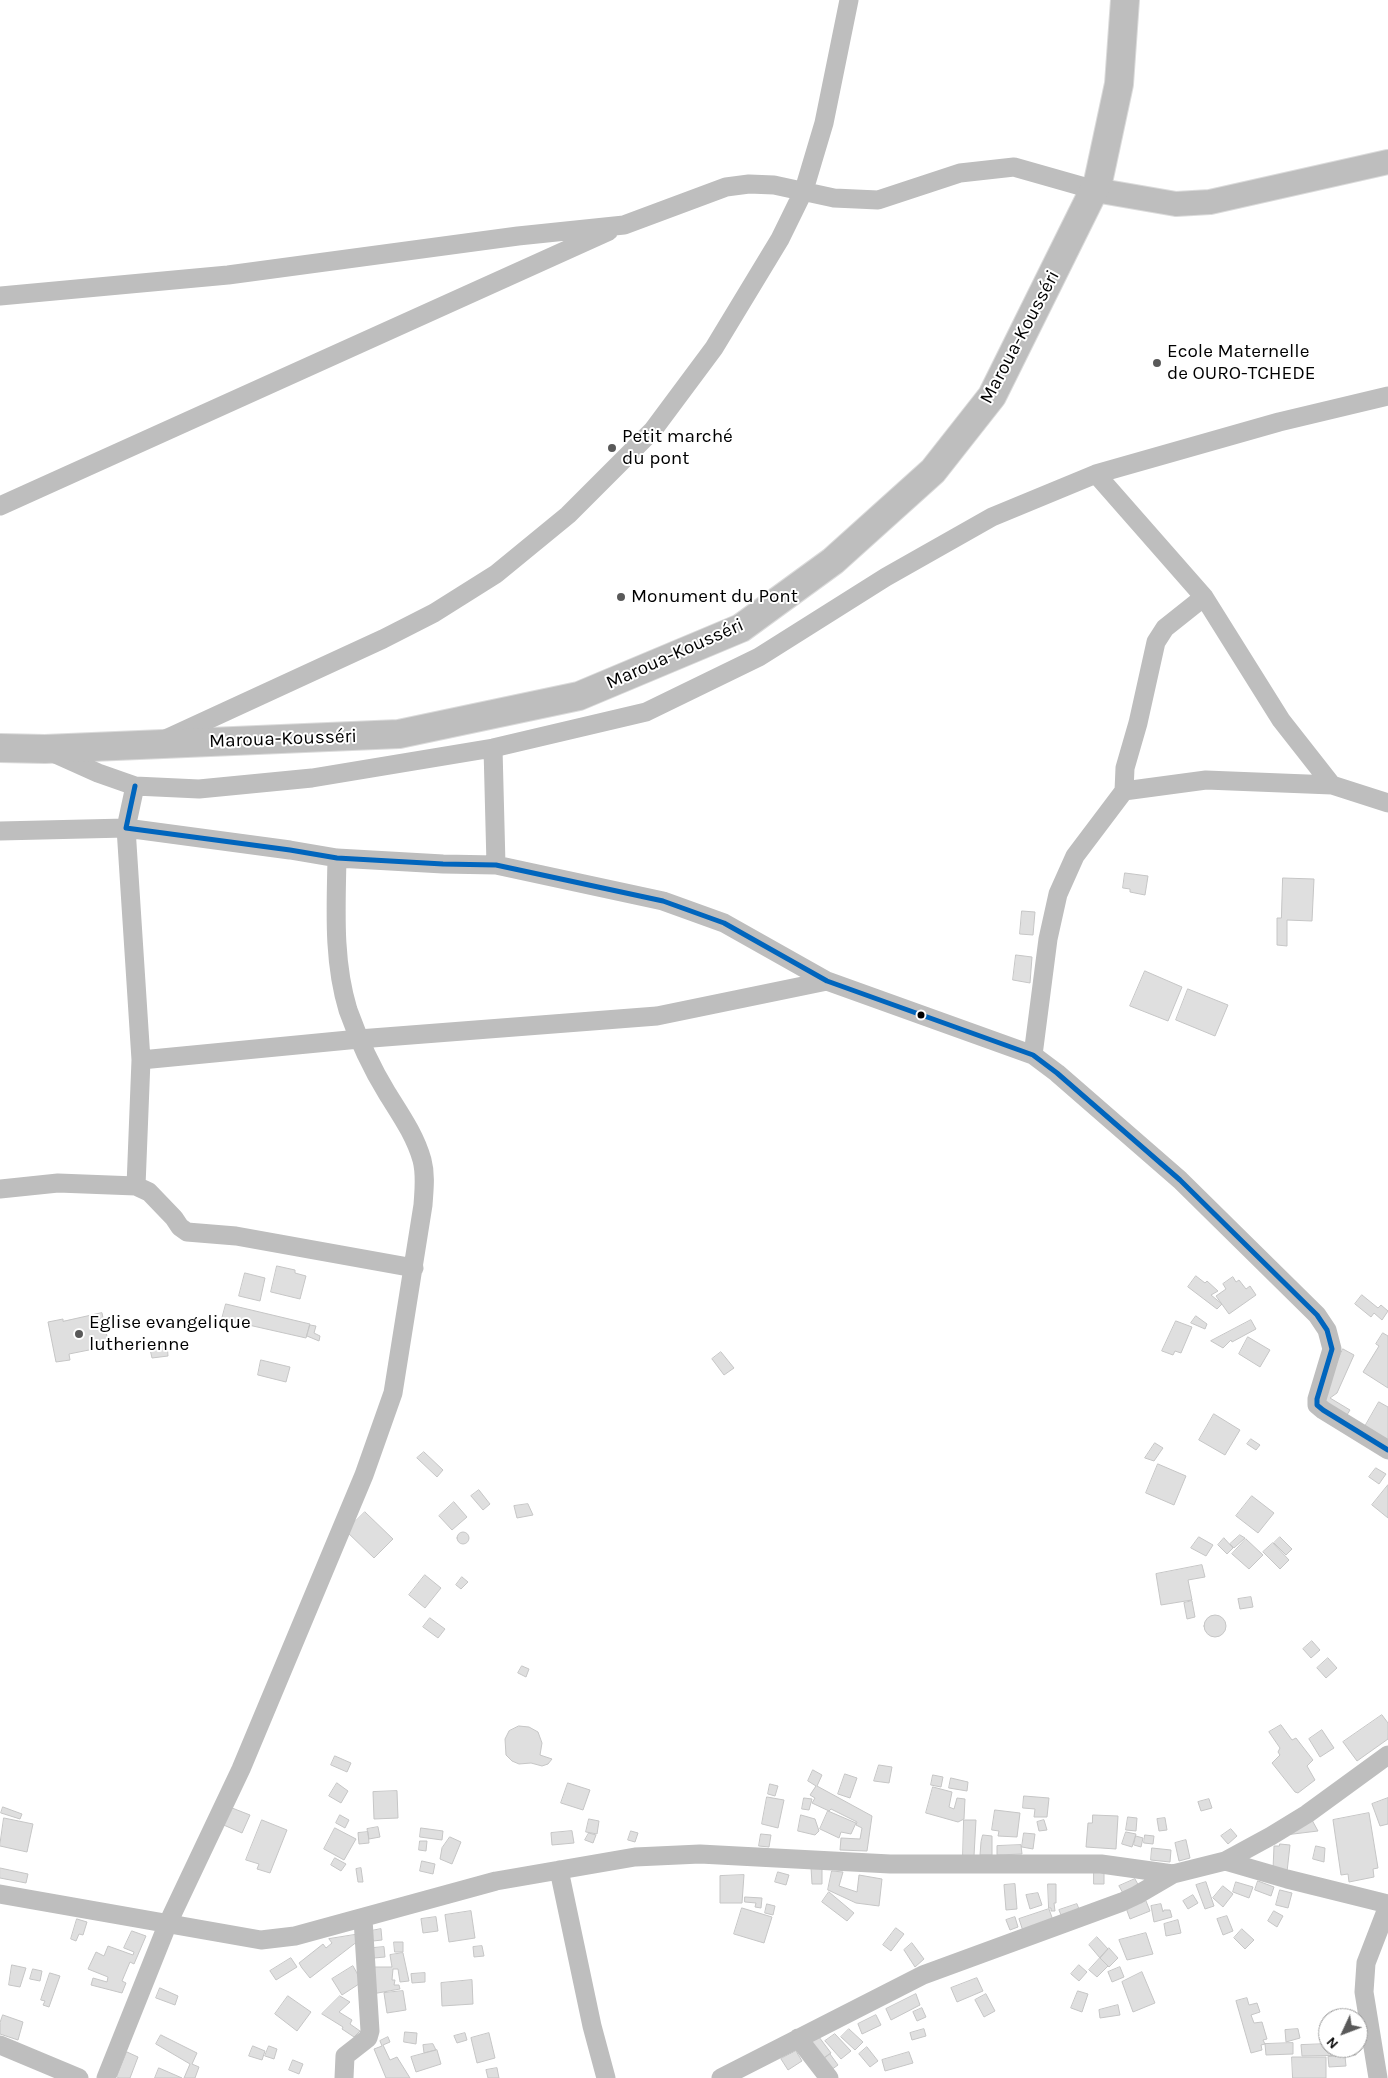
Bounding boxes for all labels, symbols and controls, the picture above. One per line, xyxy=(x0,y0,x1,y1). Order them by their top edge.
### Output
street label: Maroua-Kousséri xyxy=(975,266,1065,408)
place label: Ecole Maternelle de OURO-TCHEDE xyxy=(1167,341,1315,385)
marker: Ecole Maternelle de OURO-TCHEDE xyxy=(1151,357,1163,369)
place label: Petit marché du pont xyxy=(622,426,733,470)
marker: Petit marché du pont xyxy=(606,442,618,454)
place label: Monument du Pont xyxy=(631,586,798,608)
marker: Monument du Pont xyxy=(615,591,627,603)
street label: Maroua-Kousséri xyxy=(603,613,747,695)
street label: Maroua-Kousséri xyxy=(209,725,357,753)
unlabelled marker xyxy=(916,1010,926,1020)
place label: Eglise evangelique lutherienne xyxy=(89,1312,251,1356)
marker: Eglise evangelique lutherienne xyxy=(73,1328,85,1340)
north arrow xyxy=(1318,2008,1368,2058)
text: N xyxy=(1323,2033,1342,2052)

